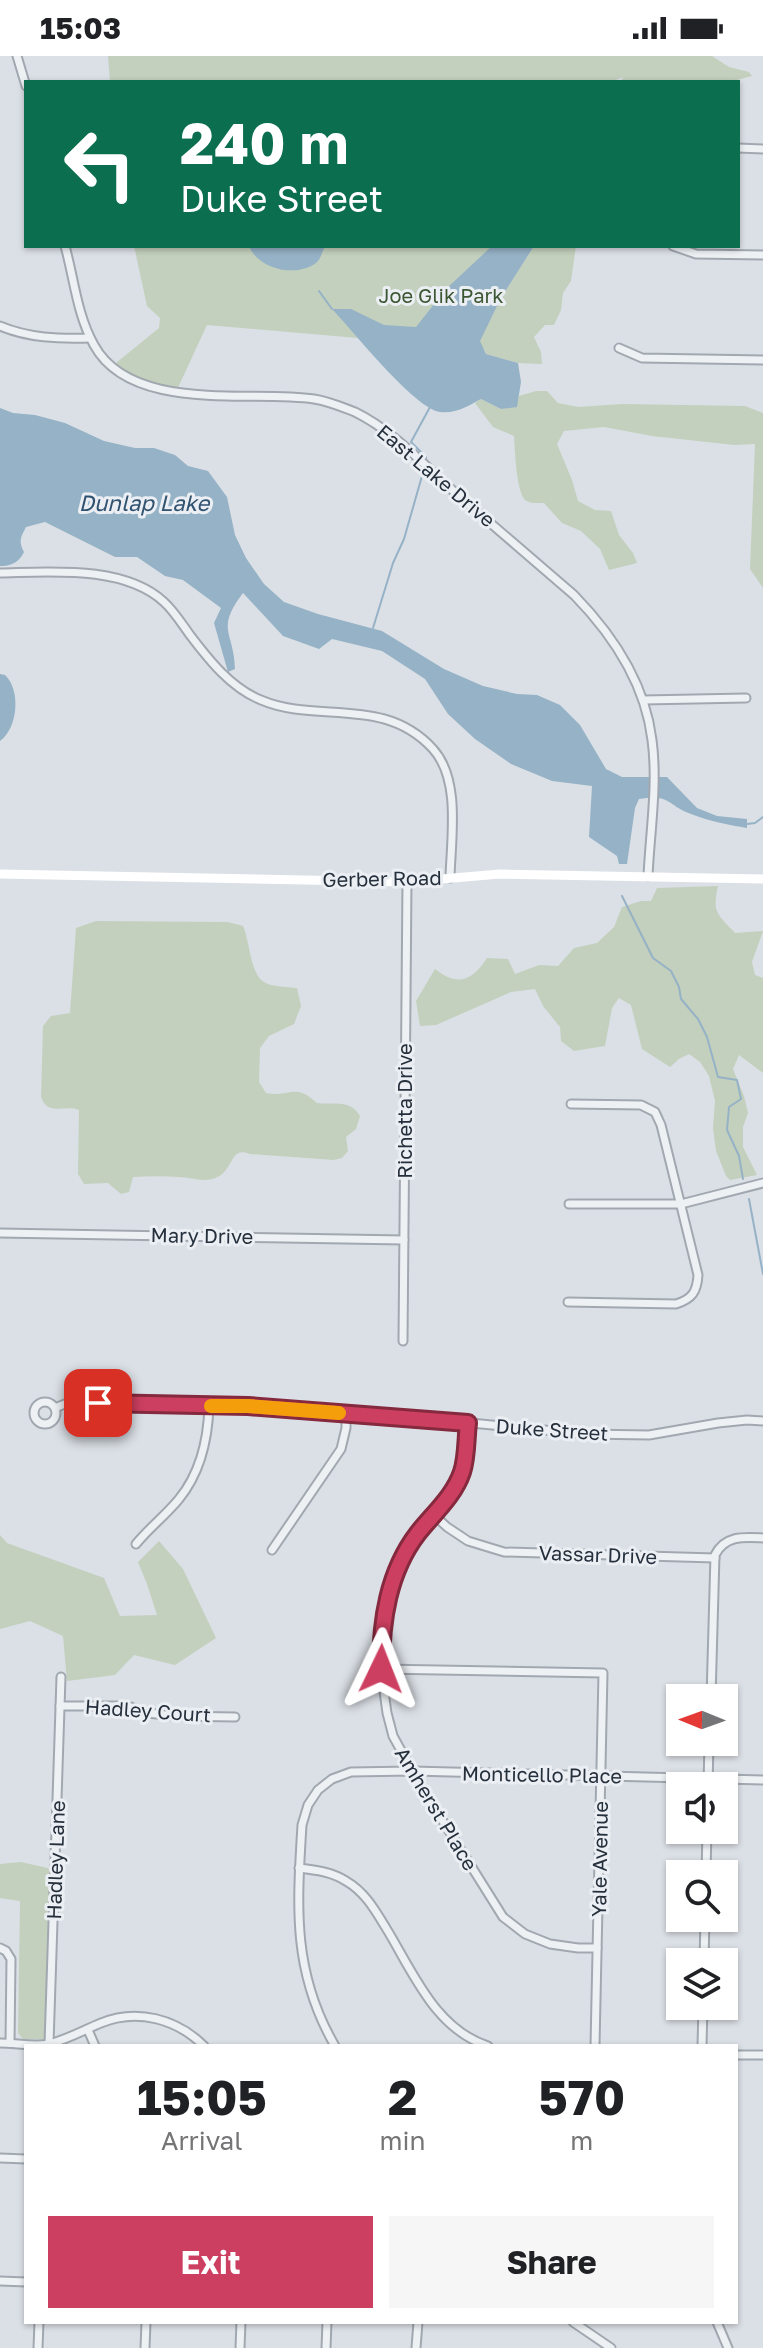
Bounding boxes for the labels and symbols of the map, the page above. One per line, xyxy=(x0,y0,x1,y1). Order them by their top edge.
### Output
park label: Joe Glik Park xyxy=(378,283,504,307)
street label: East Lake Drive xyxy=(373,419,501,532)
water label: Dunlap Lake xyxy=(79,489,212,516)
street label: Gerber Road xyxy=(322,865,442,891)
street label: Richetta Drive xyxy=(392,1043,416,1179)
street label: Mary Drive xyxy=(150,1222,254,1248)
pin xyxy=(64,1369,132,1437)
street label: Duke Street xyxy=(495,1413,609,1445)
street label: Vassar Drive xyxy=(538,1540,658,1568)
position arrow xyxy=(339,1627,423,1711)
north arrow xyxy=(666,1684,738,1756)
street label: Hadley Court xyxy=(84,1694,212,1726)
street label: Amherst Place xyxy=(391,1742,483,1875)
street label: Monticello Place xyxy=(462,1761,622,1787)
street label: Hadley Lane xyxy=(41,1800,69,1920)
street label: Yale Avenue xyxy=(586,1801,612,1917)

